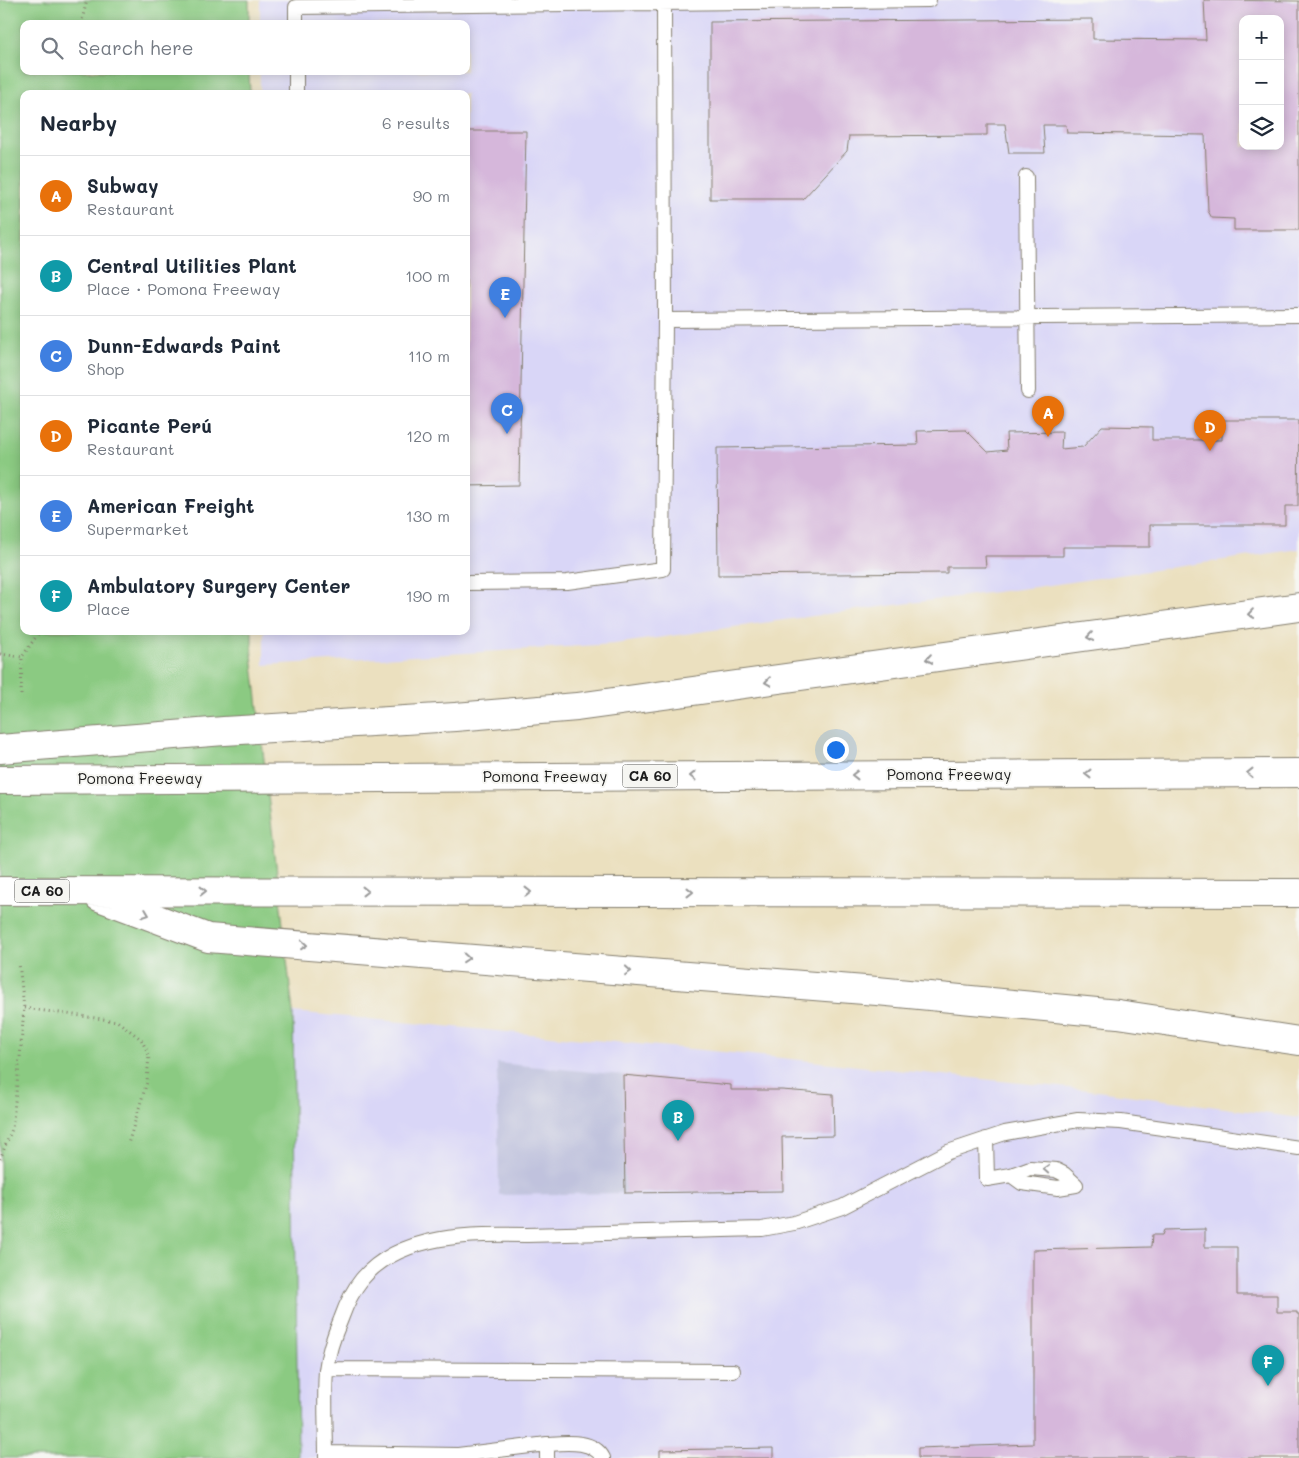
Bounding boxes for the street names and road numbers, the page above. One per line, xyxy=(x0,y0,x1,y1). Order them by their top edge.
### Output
road number: CA 60 xyxy=(622,764,678,788)
street label: Pomona Freeway xyxy=(887,764,1011,784)
street label: Pomona Freeway xyxy=(483,766,607,786)
street label: Pomona Freeway xyxy=(78,768,202,788)
road number: CA 60 xyxy=(15,879,70,902)

